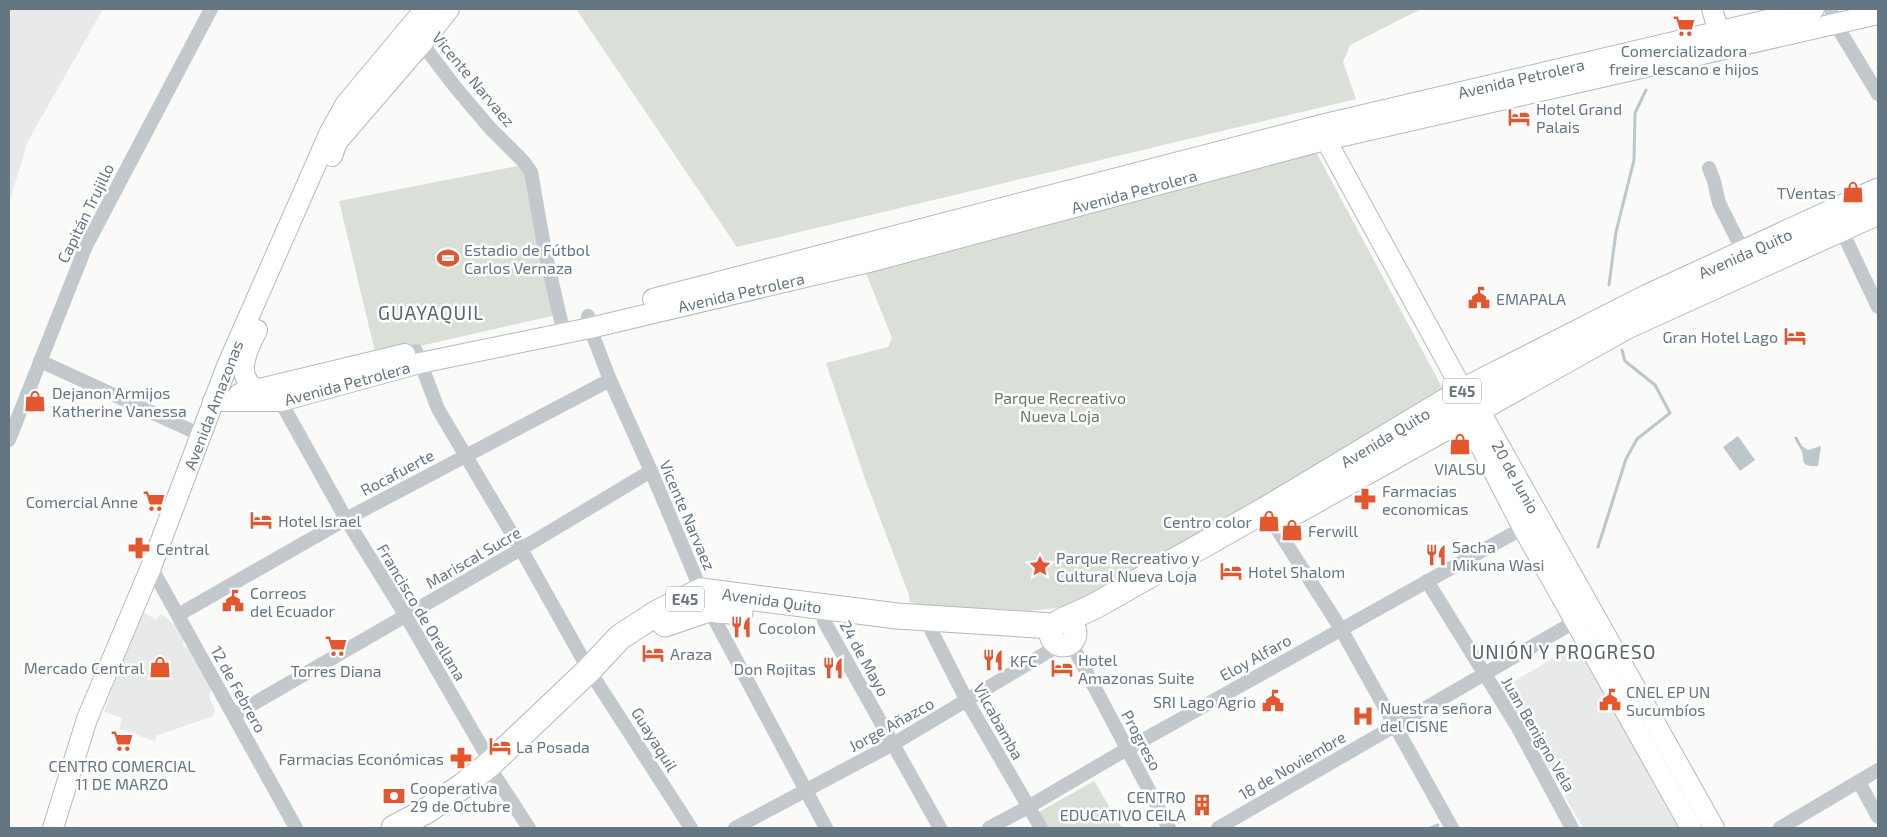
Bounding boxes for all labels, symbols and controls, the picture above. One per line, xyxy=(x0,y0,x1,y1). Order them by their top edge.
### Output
supermarket icon: Comercializadora freire lescano e hijos xyxy=(1671,13,1697,39)
street label: Vicente Narvaez xyxy=(429,28,519,130)
place label: Comercializadora freire lescano e hijos xyxy=(1609,41,1759,79)
street label: Avenida Petrolera xyxy=(1456,54,1586,102)
place label: Hotel Grand Palais xyxy=(1536,99,1622,136)
hotel icon: Hotel Grand Palais xyxy=(1506,104,1532,130)
street label: Capitán Trujillo xyxy=(53,160,118,266)
street label: Avenida Petrolera xyxy=(1069,165,1199,217)
shop icon: TVentas xyxy=(1840,179,1866,205)
place label: TVentas xyxy=(1777,183,1836,202)
street label: Avenida Quito xyxy=(1695,224,1795,283)
place label: Estadio de Fútbol Carlos Vernaza xyxy=(464,240,590,277)
sports icon: Estadio de Fútbol Carlos Vernaza xyxy=(435,245,461,271)
street label: Avenida Petrolera xyxy=(676,268,806,316)
public building icon: EMAPALA xyxy=(1466,285,1492,311)
place label: EMAPALA xyxy=(1496,289,1566,308)
district label: GUAYAQUIL xyxy=(378,301,484,324)
hotel icon: Gran Hotel Lago xyxy=(1782,323,1808,349)
place label: Gran Hotel Lago xyxy=(1663,327,1778,346)
street label: Avenida Amazonas xyxy=(180,338,246,472)
street label: Avenida Petrolera xyxy=(282,357,412,409)
road number: E45 xyxy=(1443,378,1481,404)
place label: Dejanon Armijos Katherine Vanessa xyxy=(52,383,187,420)
shop icon: Dejanon Armijos Katherine Vanessa xyxy=(22,388,48,414)
park label: Parque Recreativo Nueva Loja xyxy=(994,388,1126,426)
street label: Avenida Quito xyxy=(1337,403,1433,472)
shop icon: VIALSU xyxy=(1447,431,1473,457)
street label: 20 de Junio xyxy=(1488,437,1544,517)
street label: Rocafuerte xyxy=(357,445,437,499)
street label: Vicente Narvaez xyxy=(656,457,720,573)
place label: VIALSU xyxy=(1434,459,1486,478)
place label: Farmacias economicas xyxy=(1382,481,1468,518)
pharmacy icon: Farmacias economicas xyxy=(1352,486,1378,512)
supermarket icon: Comercial Anne xyxy=(141,488,167,514)
place label: Comercial Anne xyxy=(26,492,138,511)
hotel icon: Hotel Israel xyxy=(248,507,274,533)
shop icon: Centro color xyxy=(1256,508,1282,534)
place label: Hotel Israel xyxy=(278,511,361,530)
place label: Centro color xyxy=(1163,512,1253,531)
shop icon: Ferwill xyxy=(1279,517,1305,543)
place label: Ferwill xyxy=(1308,521,1358,540)
street label: Mariscal Sucre xyxy=(422,522,524,592)
pharmacy icon: Central xyxy=(126,535,152,561)
place label: Sacha Mikuna Wasi xyxy=(1452,537,1545,574)
place label: Central xyxy=(156,539,209,558)
street label: Francisco de Orellana xyxy=(374,540,470,684)
restaurant icon: Sacha Mikuna Wasi xyxy=(1423,542,1449,568)
place label: Parque Recreativo y Cultural Nueva Loja xyxy=(1056,548,1200,586)
place icon: Parque Recreativo y Cultural Nueva Loja xyxy=(1027,553,1053,579)
hotel icon: Hotel Shalom xyxy=(1218,558,1244,584)
place label: Hotel Shalom xyxy=(1248,562,1345,581)
place label: Correos del Ecuador xyxy=(250,583,336,620)
street label: Avenida Quito xyxy=(721,584,823,617)
road number: E45 xyxy=(666,586,704,612)
public building icon: Correos del Ecuador xyxy=(220,588,246,614)
restaurant icon: Cocolon xyxy=(728,614,754,640)
street label: 24 de Mayo xyxy=(836,617,894,699)
place label: Cocolon xyxy=(758,618,816,637)
street label: Eloy Alfaro xyxy=(1216,630,1294,684)
supermarket icon: Torres Diana xyxy=(323,633,349,659)
hotel icon: Araza xyxy=(640,640,666,666)
district label: UNIÓN Y PROGRESO xyxy=(1472,640,1656,663)
street label: 12 de Febrero xyxy=(207,642,271,736)
place label: Araza xyxy=(670,644,712,663)
restaurant icon: KFC xyxy=(980,647,1006,673)
place label: Hotel Amazonas Suite xyxy=(1078,650,1195,687)
place label: KFC xyxy=(1010,651,1037,670)
shop icon: Mercado Central xyxy=(147,654,173,680)
restaurant icon: Don Rojitas xyxy=(820,655,846,681)
hotel icon: Hotel Amazonas Suite xyxy=(1049,655,1075,681)
place label: Mercado Central xyxy=(24,658,144,677)
place label: Don Rojitas xyxy=(734,659,816,679)
place label: Torres Diana xyxy=(291,661,381,680)
street label: Juan Benigno Vela xyxy=(1498,673,1580,795)
street label: Vilcabamba xyxy=(970,679,1028,763)
place label: CNEL EP UN Sucumbíos xyxy=(1626,682,1710,719)
public building icon: CNEL EP UN Sucumbíos xyxy=(1597,687,1623,713)
public building icon: SRI Lago Agrio xyxy=(1260,688,1286,714)
place label: SRI Lago Agrio xyxy=(1153,692,1256,711)
street label: Jorge Añazco xyxy=(845,693,937,755)
place label: Nuestra señora del CISNE xyxy=(1380,698,1492,735)
street label: Guayaquil xyxy=(628,703,682,775)
hospital icon: Nuestra señora del CISNE xyxy=(1350,703,1376,729)
street label: Progreso xyxy=(1118,707,1166,773)
street label: 18 de Noviembre xyxy=(1235,727,1349,803)
supermarket icon: CENTRO COMERCIAL 11 DE MARZO xyxy=(109,728,135,754)
hotel icon: La Posada xyxy=(487,733,513,759)
place label: La Posada xyxy=(516,737,590,756)
pharmacy icon: Farmacias Económicas xyxy=(448,745,474,771)
place label: Farmacias Económicas xyxy=(279,749,444,768)
place label: CENTRO COMERCIAL 11 DE MARZO xyxy=(49,756,195,793)
place label: Cooperativa 29 de Octubre xyxy=(410,778,511,815)
bank icon: Cooperativa 29 de Octubre xyxy=(381,783,407,809)
place label: CENTRO EDUCATIVO CEILA xyxy=(1060,787,1186,824)
building icon: CENTRO EDUCATIVO CEILA xyxy=(1189,792,1215,818)

